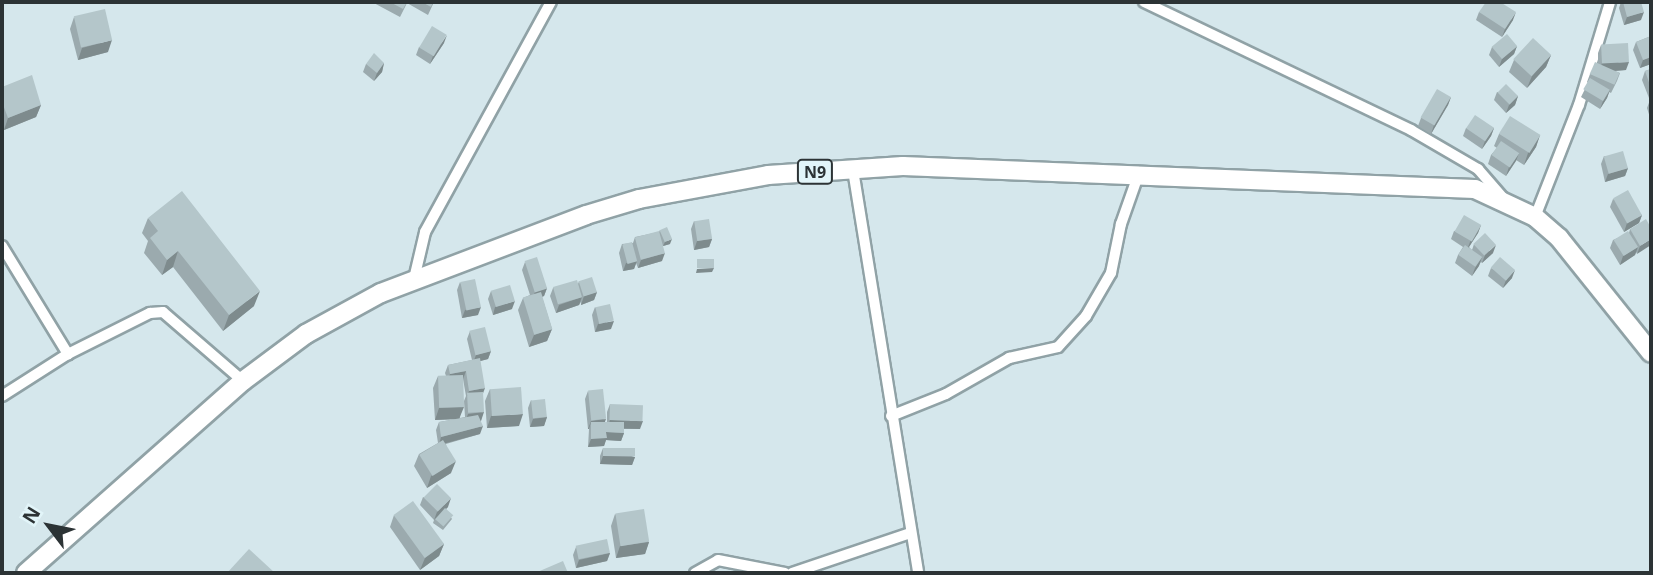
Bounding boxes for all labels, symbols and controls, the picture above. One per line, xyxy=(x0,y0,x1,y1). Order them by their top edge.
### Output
road number: N9 xyxy=(796,160,834,184)
north arrow xyxy=(14,491,84,561)
text: N xyxy=(16,501,46,528)

